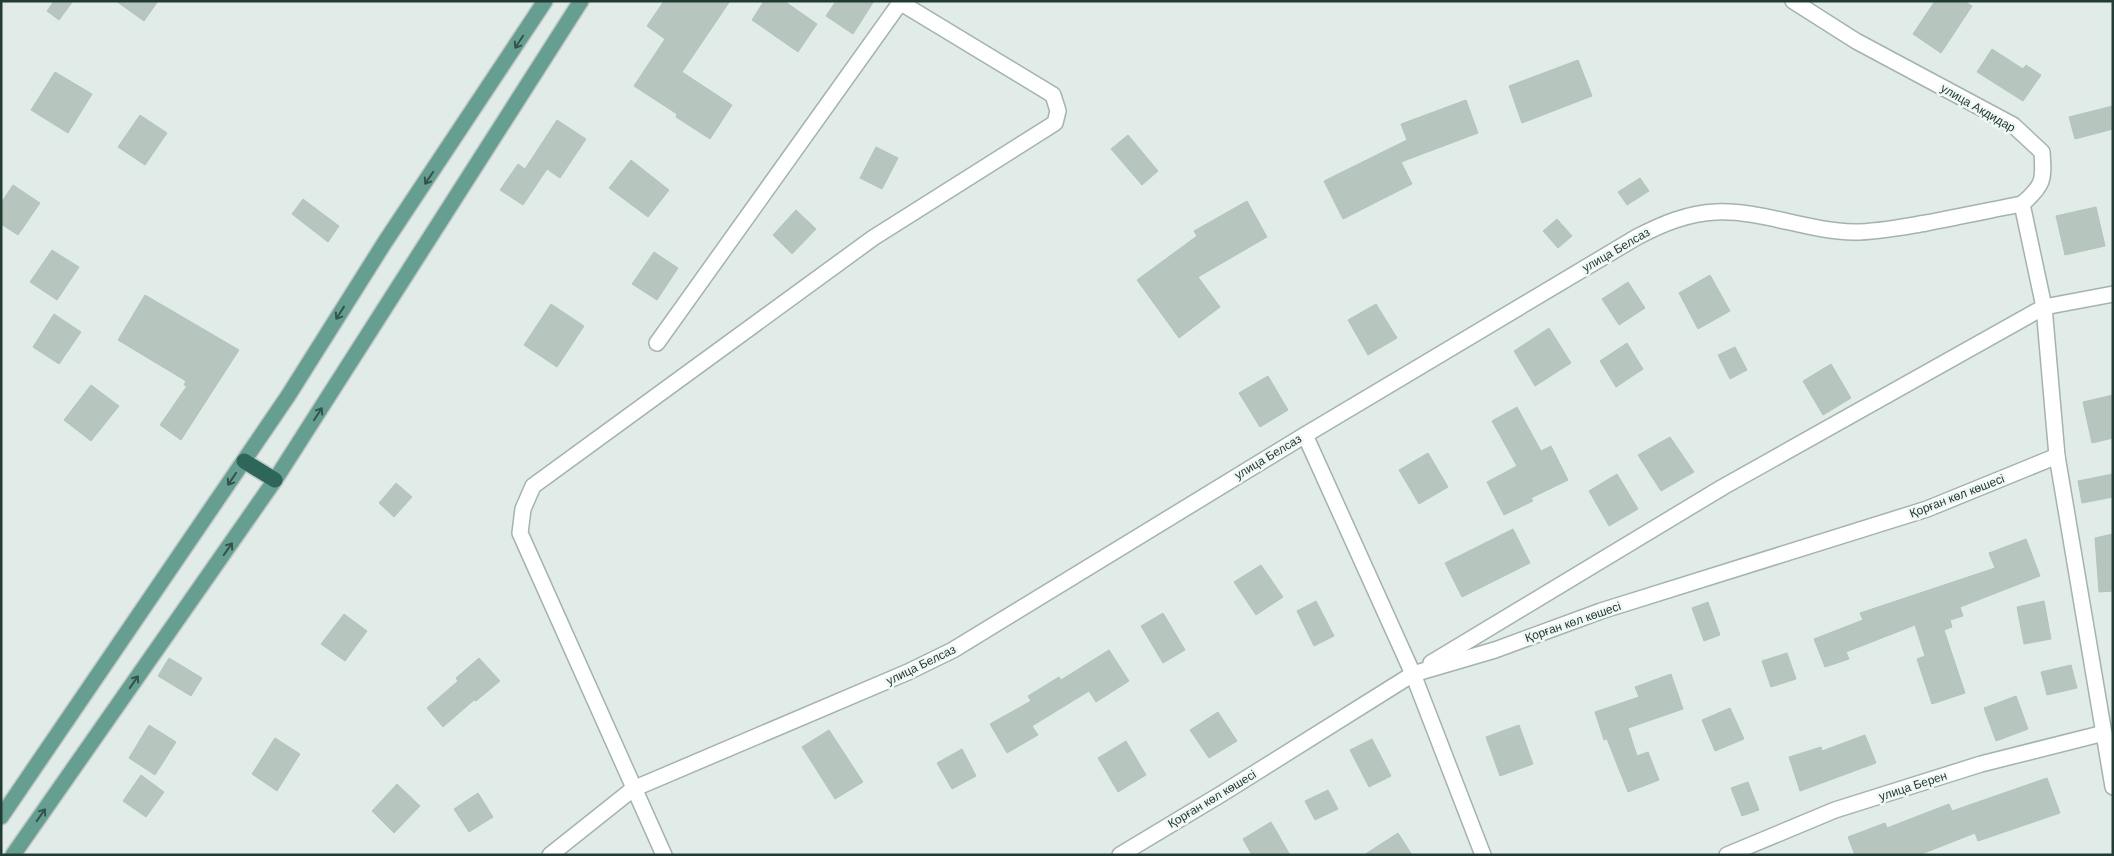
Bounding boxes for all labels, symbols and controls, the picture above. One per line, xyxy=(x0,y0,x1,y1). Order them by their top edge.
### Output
one-way arrow xyxy=(514,35,524,49)
street label: улица Акдидар xyxy=(1938,81,2018,135)
one-way arrow xyxy=(424,170,434,184)
street label: улица Белсаз xyxy=(1580,225,1653,275)
one-way arrow xyxy=(335,306,345,320)
one-way arrow xyxy=(313,407,323,421)
street label: улица Белсаз xyxy=(1232,431,1304,482)
street label: Қорған көл көшесі xyxy=(1908,471,2006,521)
one-way arrow xyxy=(227,472,237,486)
one-way arrow xyxy=(223,542,233,556)
street label: Қорған көл көшесі xyxy=(1523,599,1623,645)
street label: улица Белсаз xyxy=(884,642,958,688)
one-way arrow xyxy=(129,675,139,689)
street label: Қорған көл көшесі xyxy=(1165,767,1259,831)
street label: улица Берен xyxy=(1877,768,1949,804)
one-way arrow xyxy=(36,808,46,822)

